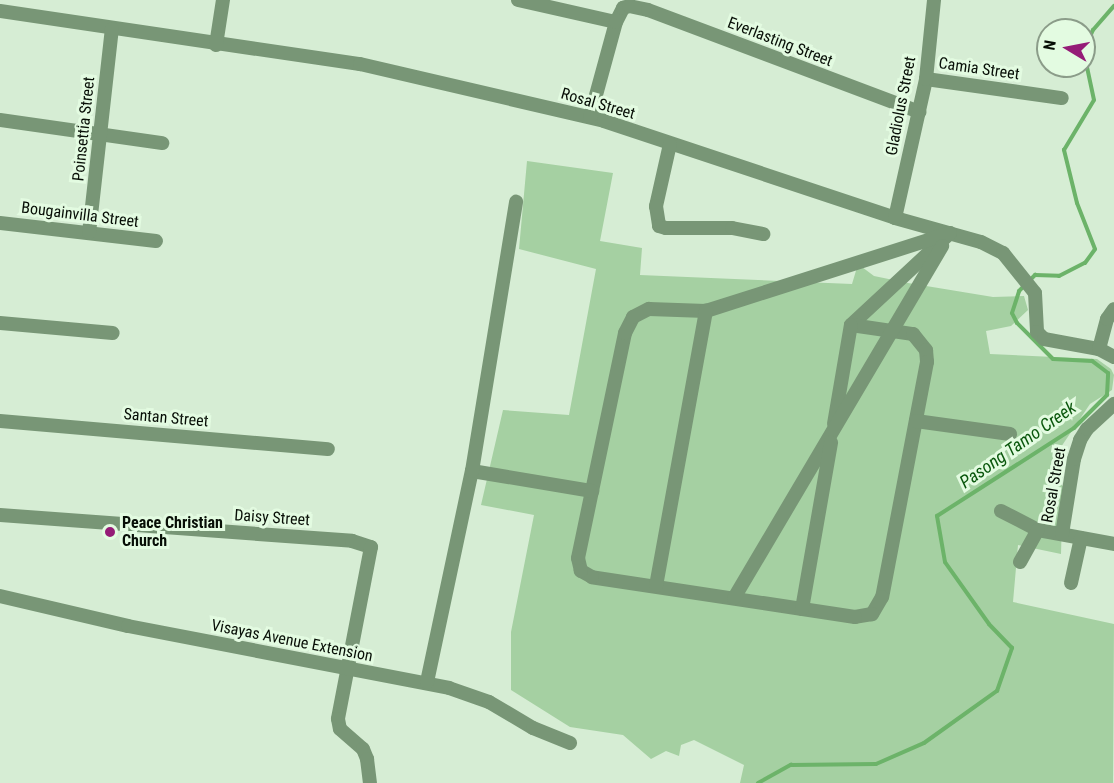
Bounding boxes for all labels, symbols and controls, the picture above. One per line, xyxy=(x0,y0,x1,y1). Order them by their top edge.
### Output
street label: Everlasting Street xyxy=(725,13,835,71)
north arrow xyxy=(1036,18,1096,78)
text: N xyxy=(1040,39,1060,52)
street label: Camia Street xyxy=(937,54,1021,84)
street label: Gladiolus Street xyxy=(882,55,920,157)
street label: Poinsettia Street xyxy=(69,76,99,182)
street label: Rosal Street xyxy=(559,84,637,124)
street label: Bougainvilla Street xyxy=(20,198,140,232)
water label: Pasong Tamo Creek xyxy=(955,397,1081,493)
street label: Santan Street xyxy=(123,405,209,431)
street label: Rosal Street xyxy=(1038,446,1070,524)
street label: Daisy Street xyxy=(234,506,310,530)
place label: Peace Christian Church xyxy=(122,513,223,551)
marker: Peace Christian Church xyxy=(103,525,117,539)
street label: Visayas Avenue Extension xyxy=(210,616,374,666)

